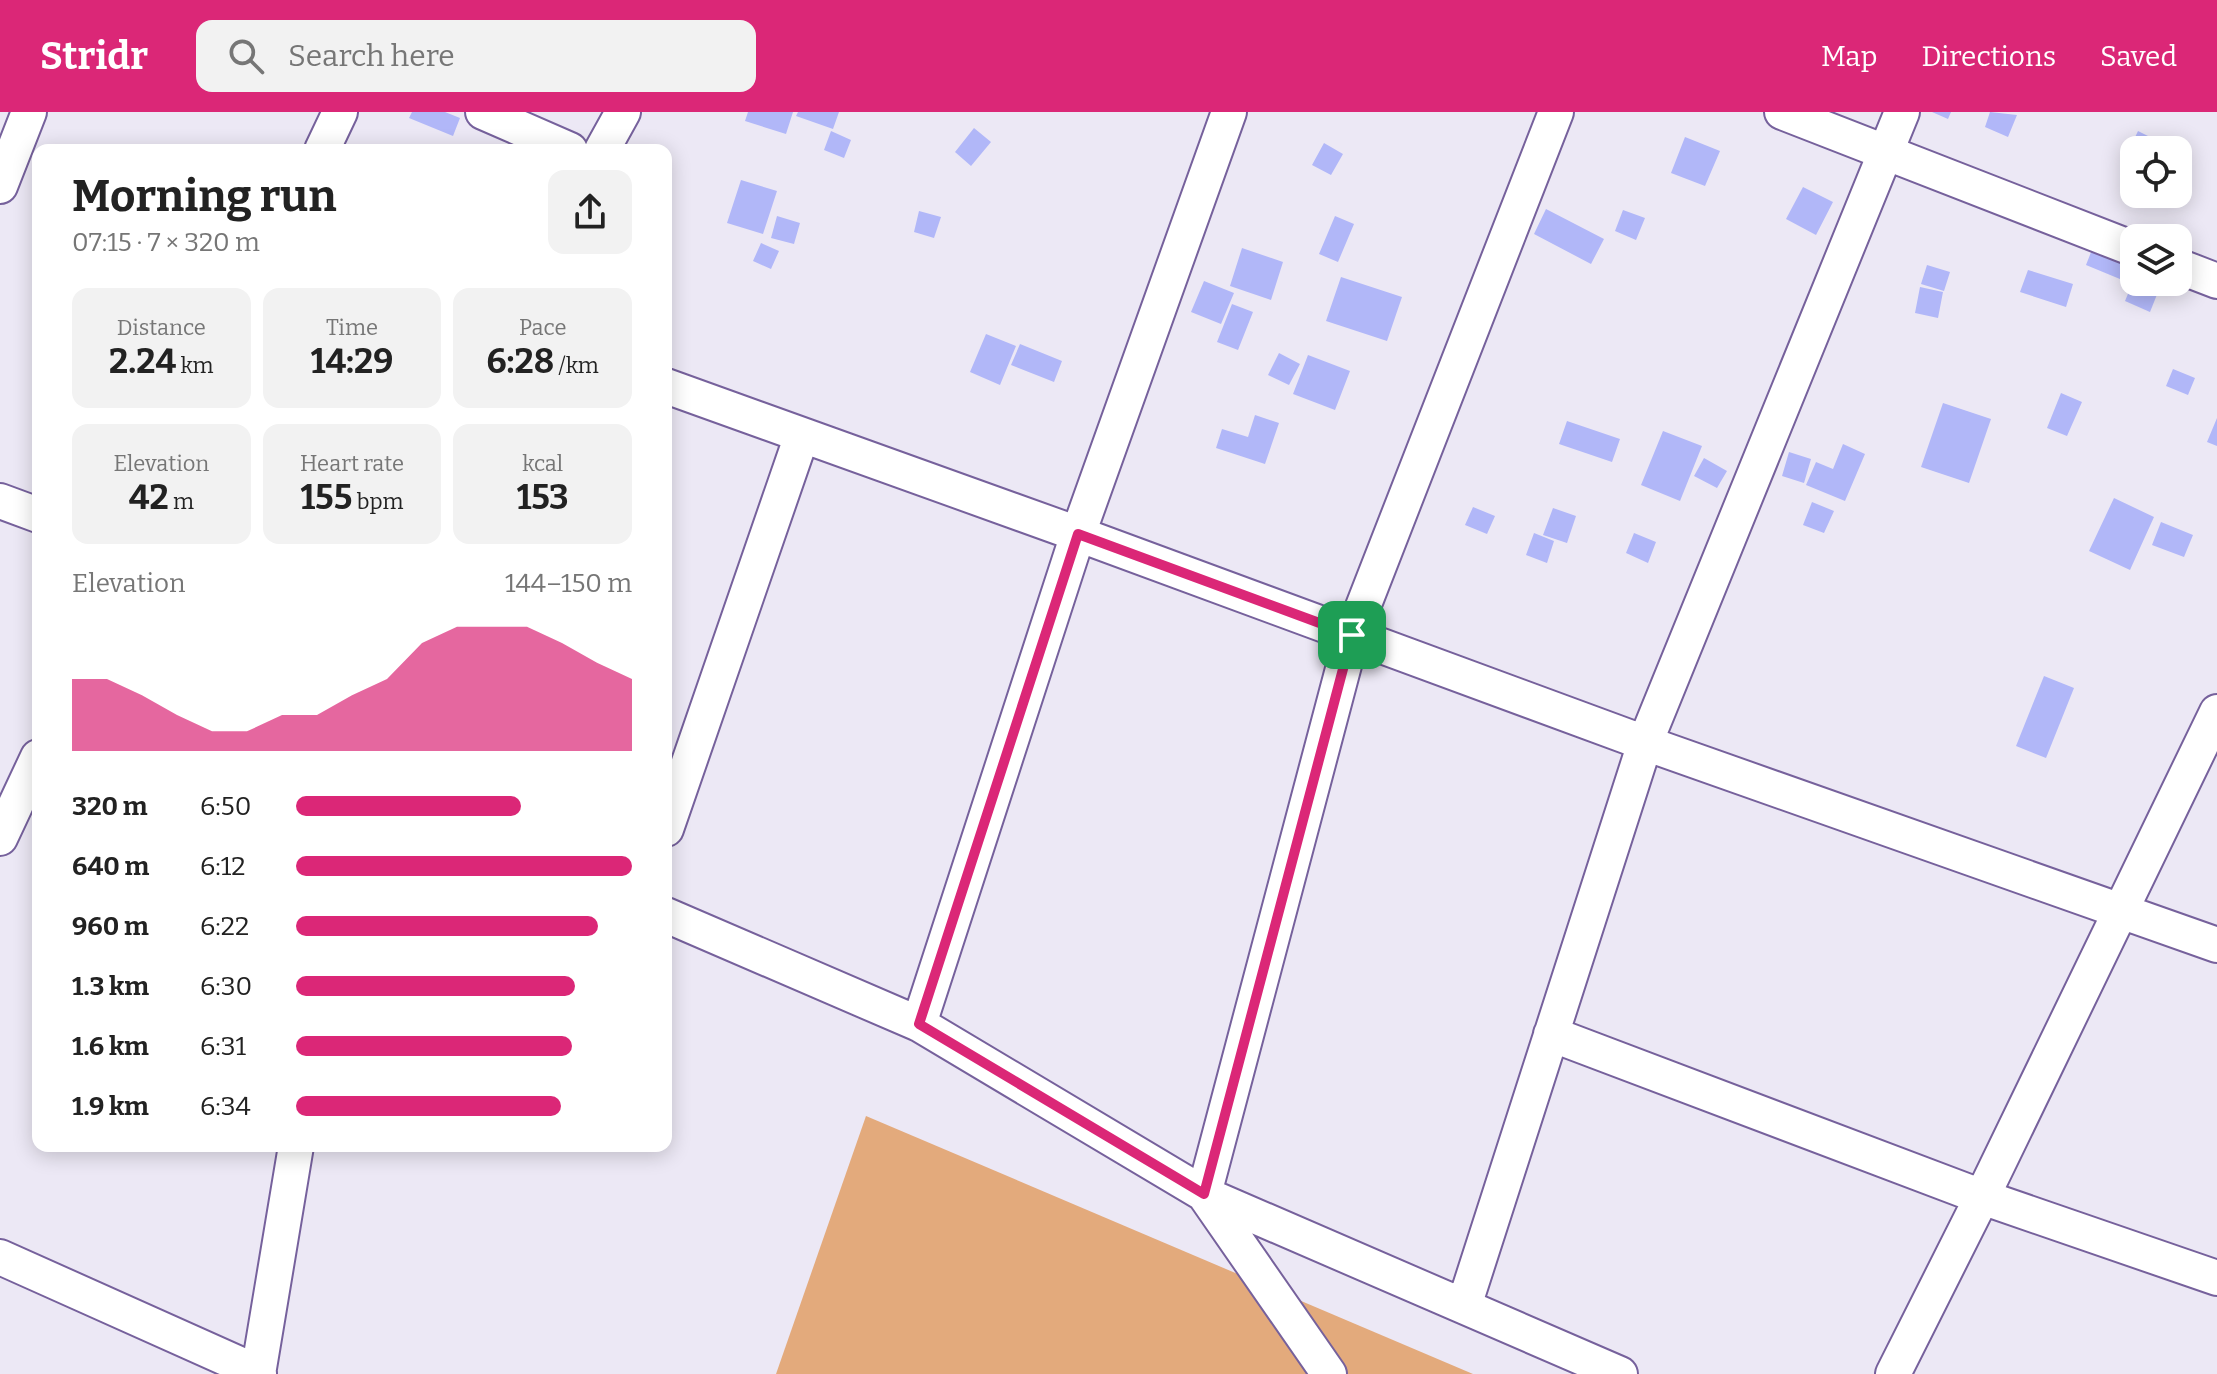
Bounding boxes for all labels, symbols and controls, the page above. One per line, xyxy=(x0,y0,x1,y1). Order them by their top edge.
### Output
search box xyxy=(196,20,756,92)
text: Stridr xyxy=(40,33,148,79)
icon: search xyxy=(224,34,268,78)
text: Search here xyxy=(288,38,455,74)
text: Map xyxy=(1821,40,1877,73)
text: Directions xyxy=(1921,40,2056,73)
text: Saved xyxy=(2100,40,2177,73)
map controls xyxy=(2120,136,2192,296)
button: locate xyxy=(2120,136,2192,208)
text: Morning run xyxy=(72,170,336,223)
button: share xyxy=(548,170,632,254)
button: layers xyxy=(2120,224,2192,296)
text: 07:15 · 7 × 320 m xyxy=(72,227,260,258)
text: Distance xyxy=(117,314,206,341)
text: Time xyxy=(326,314,378,341)
text: Pace xyxy=(519,314,566,341)
text: 2.24 xyxy=(109,341,176,382)
text: 14:29 xyxy=(311,341,393,382)
text: 6:28 xyxy=(486,341,554,382)
text: km xyxy=(176,352,214,379)
text: /km xyxy=(554,352,599,379)
text: Elevation xyxy=(113,450,209,477)
text: Heart rate xyxy=(300,450,404,477)
text: kcal xyxy=(522,450,563,477)
text: 42 xyxy=(129,477,169,518)
text: 155 xyxy=(300,477,352,518)
text: 153 xyxy=(517,477,569,518)
text: m xyxy=(169,488,194,515)
text: bpm xyxy=(352,488,404,515)
text: Elevation xyxy=(72,568,185,599)
text: 144–150 m xyxy=(505,568,632,599)
pin xyxy=(1318,601,1386,669)
icon: arrive xyxy=(1330,613,1374,657)
text: 320 m xyxy=(72,791,148,822)
text: 6:50 xyxy=(200,791,251,822)
text: 640 m xyxy=(72,851,149,882)
text: 6:12 xyxy=(200,851,245,882)
text: 960 m xyxy=(72,911,149,942)
text: 6:22 xyxy=(200,911,249,942)
text: 1.3 km xyxy=(72,971,149,1002)
text: 6:30 xyxy=(200,971,252,1002)
text: 1.6 km xyxy=(72,1031,149,1062)
text: 6:31 xyxy=(200,1031,246,1062)
text: 1.9 km xyxy=(72,1091,149,1122)
text: 6:34 xyxy=(200,1091,251,1122)

